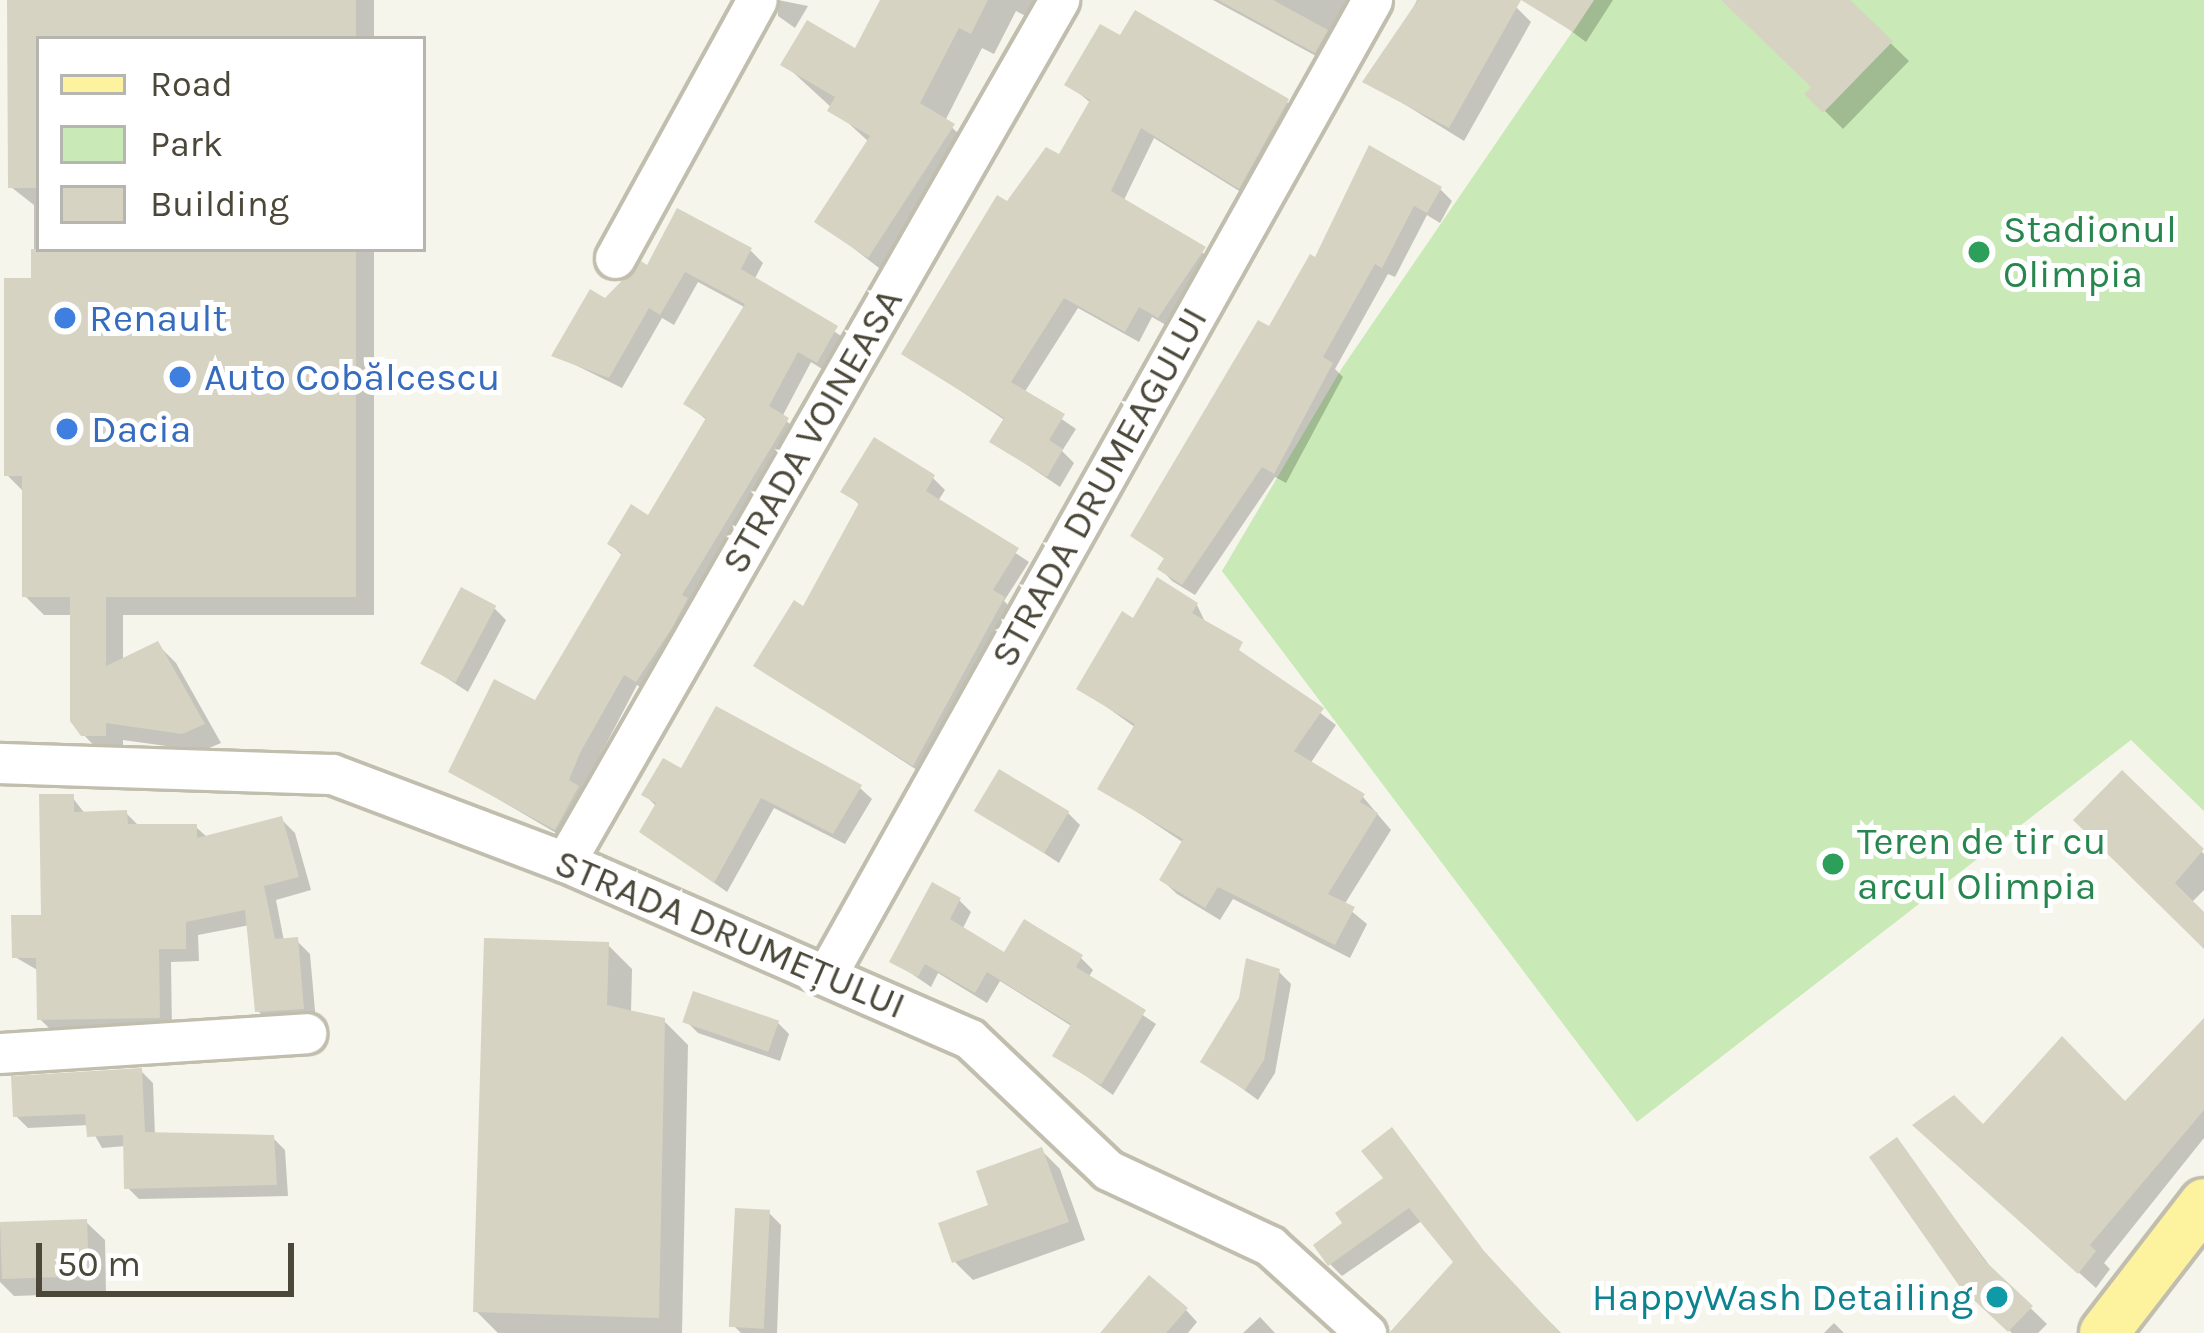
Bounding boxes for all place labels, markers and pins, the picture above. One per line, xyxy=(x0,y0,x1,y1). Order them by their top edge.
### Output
place label: Stadionul Olimpia xyxy=(2003,207,2177,298)
marker: Stadionul Olimpia xyxy=(1966,239,1992,265)
place label: Renault xyxy=(89,295,227,341)
marker: Renault xyxy=(52,305,78,331)
place label: Auto Cobălcescu xyxy=(204,354,500,400)
marker: Auto Cobălcescu xyxy=(167,364,193,390)
place label: Dacia xyxy=(91,406,191,452)
marker: Dacia xyxy=(54,416,80,442)
place label: Teren de tir cu arcul Olimpia xyxy=(1857,819,2106,910)
marker: Teren de tir cu arcul Olimpia xyxy=(1820,851,1846,877)
place label: HappyWash Detailing xyxy=(1592,1274,1973,1320)
marker: HappyWash Detailing xyxy=(1984,1284,2010,1310)

